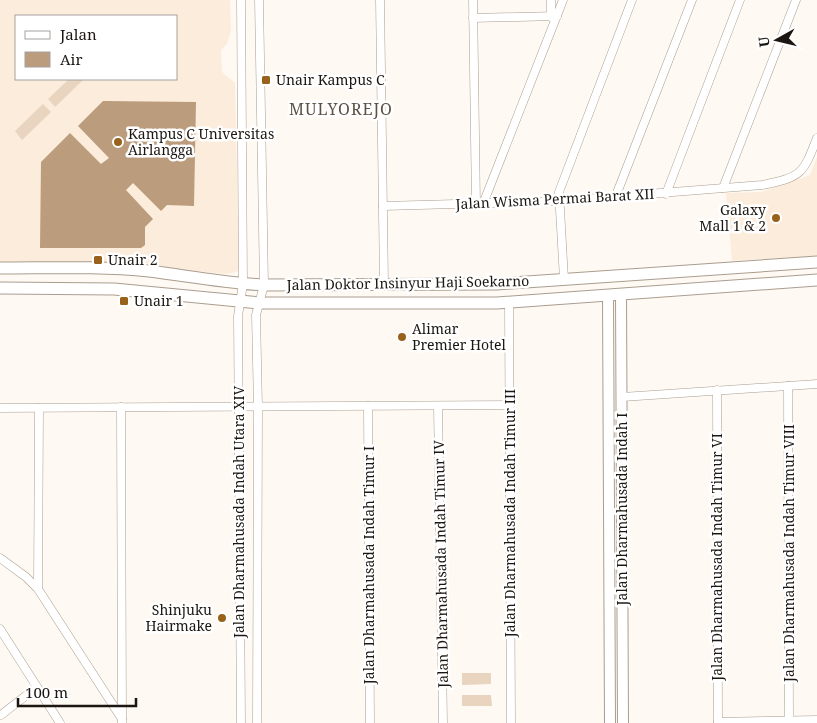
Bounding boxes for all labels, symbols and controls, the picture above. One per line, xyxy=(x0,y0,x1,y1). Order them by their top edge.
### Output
legend xyxy=(15,15,178,80)
north arrow xyxy=(752,15,802,65)
text: Jalan xyxy=(59,24,97,44)
text: U xyxy=(753,35,774,48)
text: Air xyxy=(60,49,82,69)
place label: Unair Kampus C xyxy=(276,70,385,89)
marker: Unair Kampus C xyxy=(260,74,272,86)
district label: MULYOREJO xyxy=(289,98,393,120)
place label: Kampus C Universitas Airlangga xyxy=(128,124,274,159)
marker: Kampus C Universitas Airlangga xyxy=(112,136,124,148)
street label: Jalan Wisma Permai Barat XII xyxy=(454,184,655,213)
place label: Galaxy Mall 1 & 2 xyxy=(699,200,766,235)
marker: Galaxy Mall 1 & 2 xyxy=(770,212,782,224)
place label: Unair 2 xyxy=(108,250,158,269)
marker: Unair 2 xyxy=(92,254,104,266)
street label: Jalan Doktor Insinyur Haji Soekarno xyxy=(286,271,529,294)
place label: Unair 1 xyxy=(134,291,184,310)
marker: Unair 1 xyxy=(118,295,130,307)
place label: Alimar Premier Hotel xyxy=(412,319,507,354)
marker: Alimar Premier Hotel xyxy=(396,331,408,343)
street label: Jalan Dharmahusada Indah Utara XIV xyxy=(229,385,248,639)
street label: Jalan Dharmahusada Indah Timur III xyxy=(500,389,519,638)
street label: Jalan Dharmahusada Indah I xyxy=(612,413,631,606)
street label: Jalan Dharmahusada Indah Timur VIII xyxy=(779,424,798,683)
street label: Jalan Dharmahusada Indah Timur VI xyxy=(707,433,726,682)
street label: Jalan Dharmahusada Indah Timur IV xyxy=(429,439,452,689)
street label: Jalan Dharmahusada Indah Timur I xyxy=(359,446,378,685)
place label: Shinjuku Hairmake xyxy=(145,600,212,635)
marker: Shinjuku Hairmake xyxy=(216,612,228,624)
scale bar xyxy=(18,676,135,708)
text: 100 m xyxy=(25,682,68,702)

